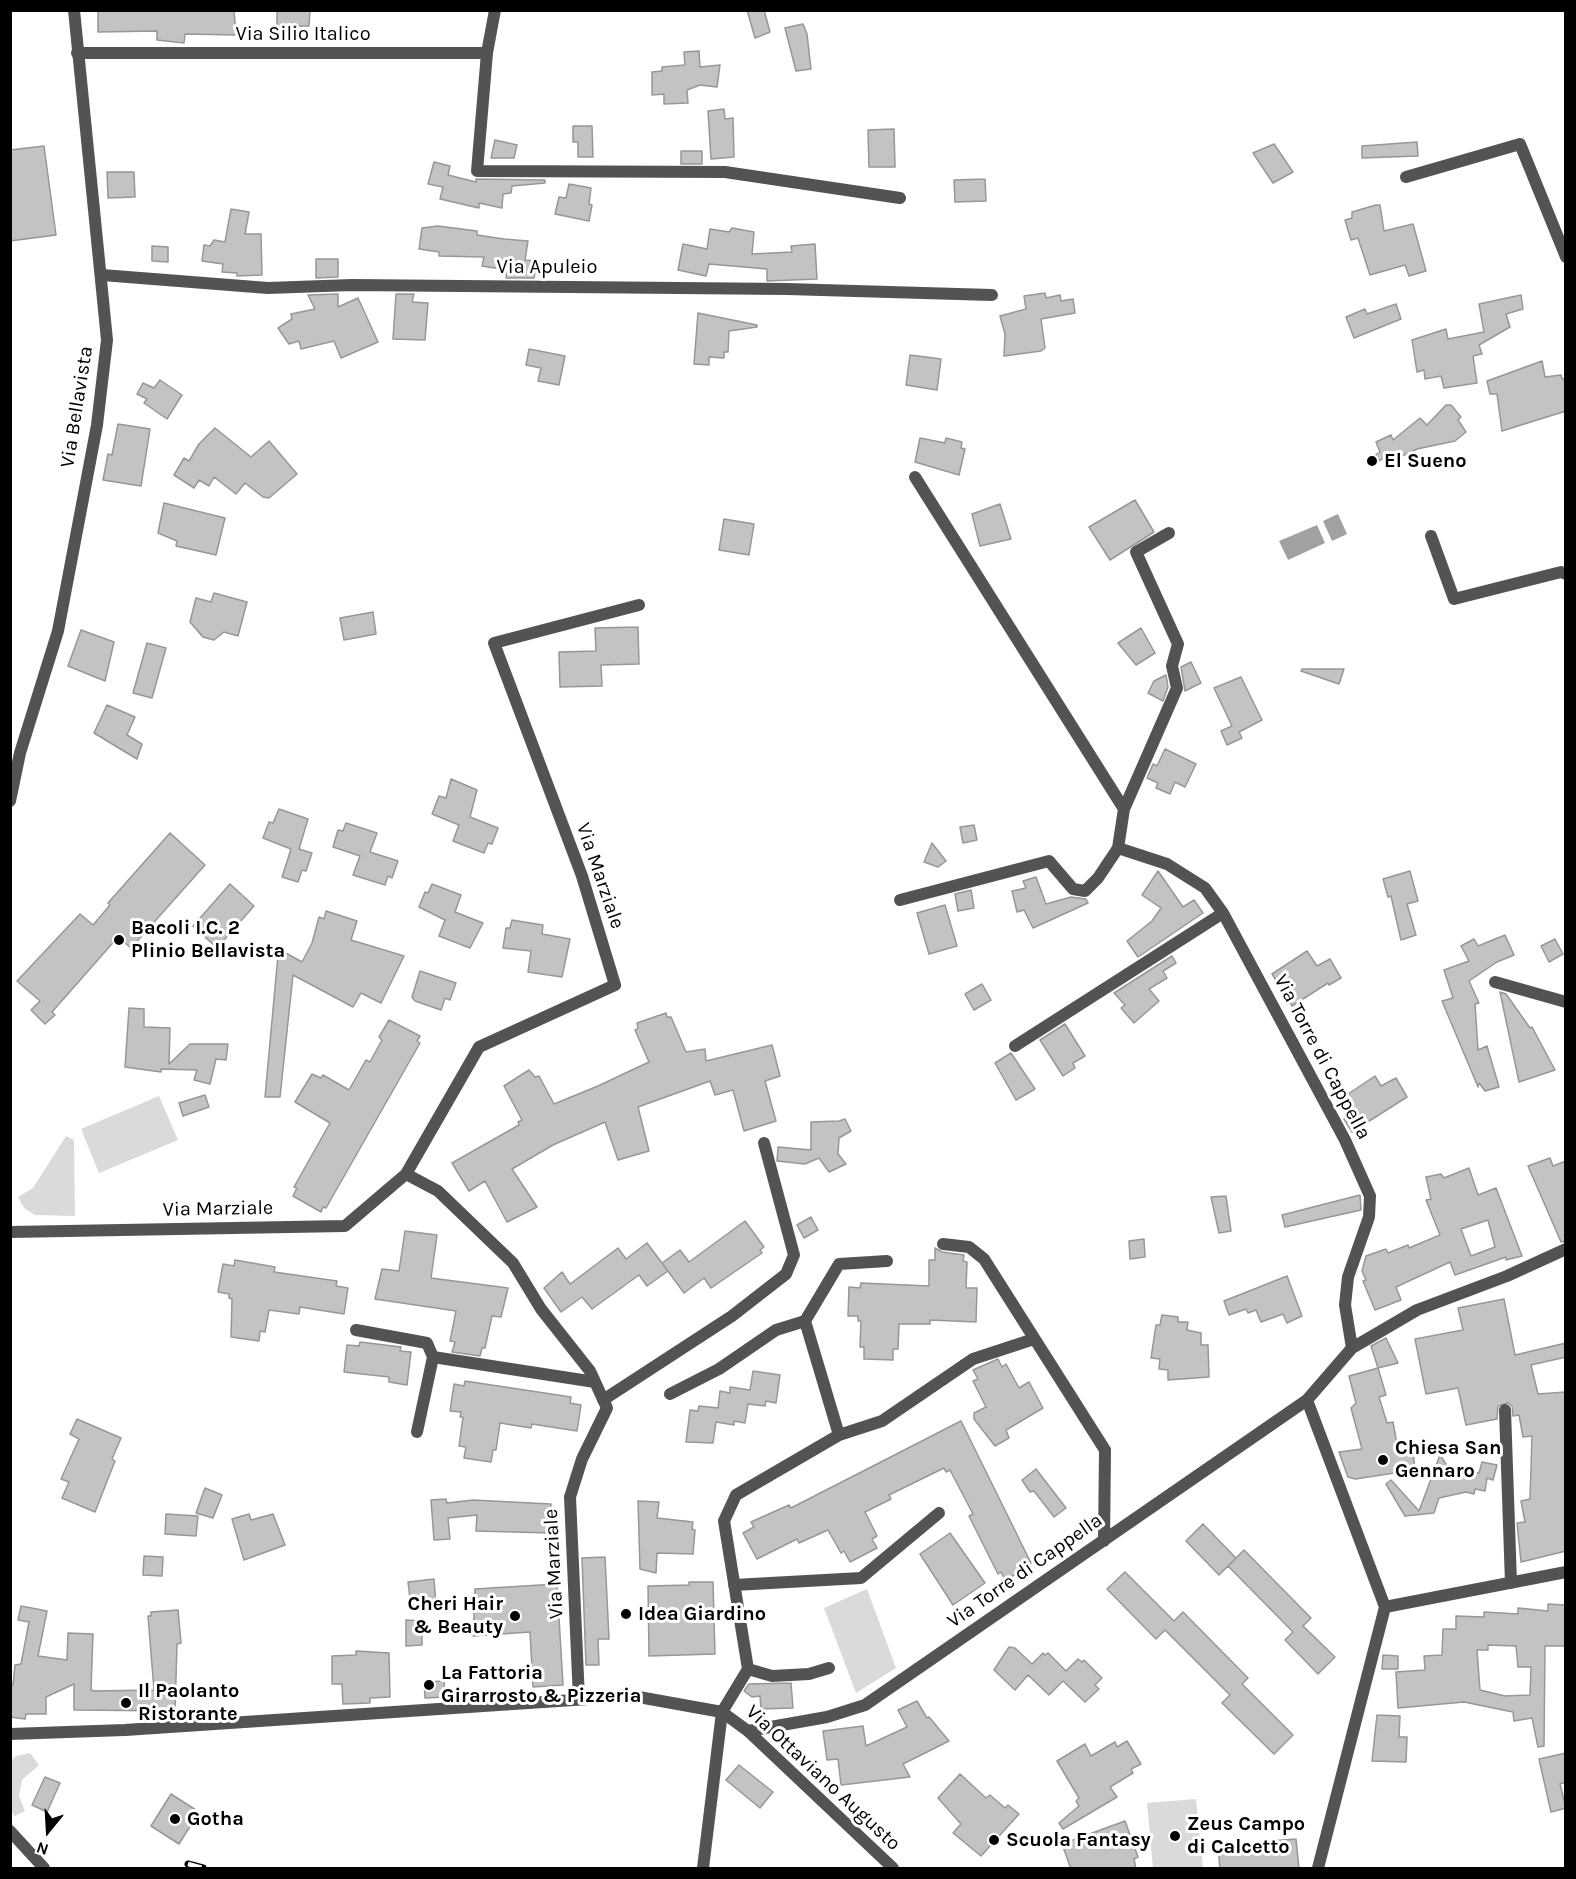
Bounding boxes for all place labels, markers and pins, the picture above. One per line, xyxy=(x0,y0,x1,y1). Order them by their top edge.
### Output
place label: El Sueno xyxy=(1384,449,1467,473)
marker: El Sueno xyxy=(1365,454,1379,468)
place label: Bacoli I.C. 2 Plinio Bellavista xyxy=(131,916,285,963)
marker: Bacoli I.C. 2 Plinio Bellavista xyxy=(112,933,126,947)
place label: Chiesa San Gennaro xyxy=(1395,1436,1502,1483)
marker: Chiesa San Gennaro xyxy=(1376,1453,1390,1467)
place label: Cheri Hair & Beauty xyxy=(408,1592,503,1639)
place label: Idea Giardino xyxy=(638,1602,766,1626)
marker: Idea Giardino xyxy=(619,1607,633,1621)
marker: Cheri Hair & Beauty xyxy=(508,1609,522,1623)
place label: La Fattoria Girarrosto & Pizzeria xyxy=(441,1661,642,1708)
marker: La Fattoria Girarrosto & Pizzeria xyxy=(422,1678,436,1692)
place label: Il Paolanto Ristorante xyxy=(138,1679,239,1726)
marker: Il Paolanto Ristorante xyxy=(119,1696,133,1710)
place label: Gotha xyxy=(187,1807,244,1831)
marker: Gotha xyxy=(168,1812,182,1826)
place label: Zeus Campo di Calcetto xyxy=(1187,1812,1305,1859)
place label: Scuola Fantasy xyxy=(1006,1828,1151,1852)
marker: Zeus Campo di Calcetto xyxy=(1168,1829,1182,1843)
marker: Scuola Fantasy xyxy=(987,1833,1001,1847)

